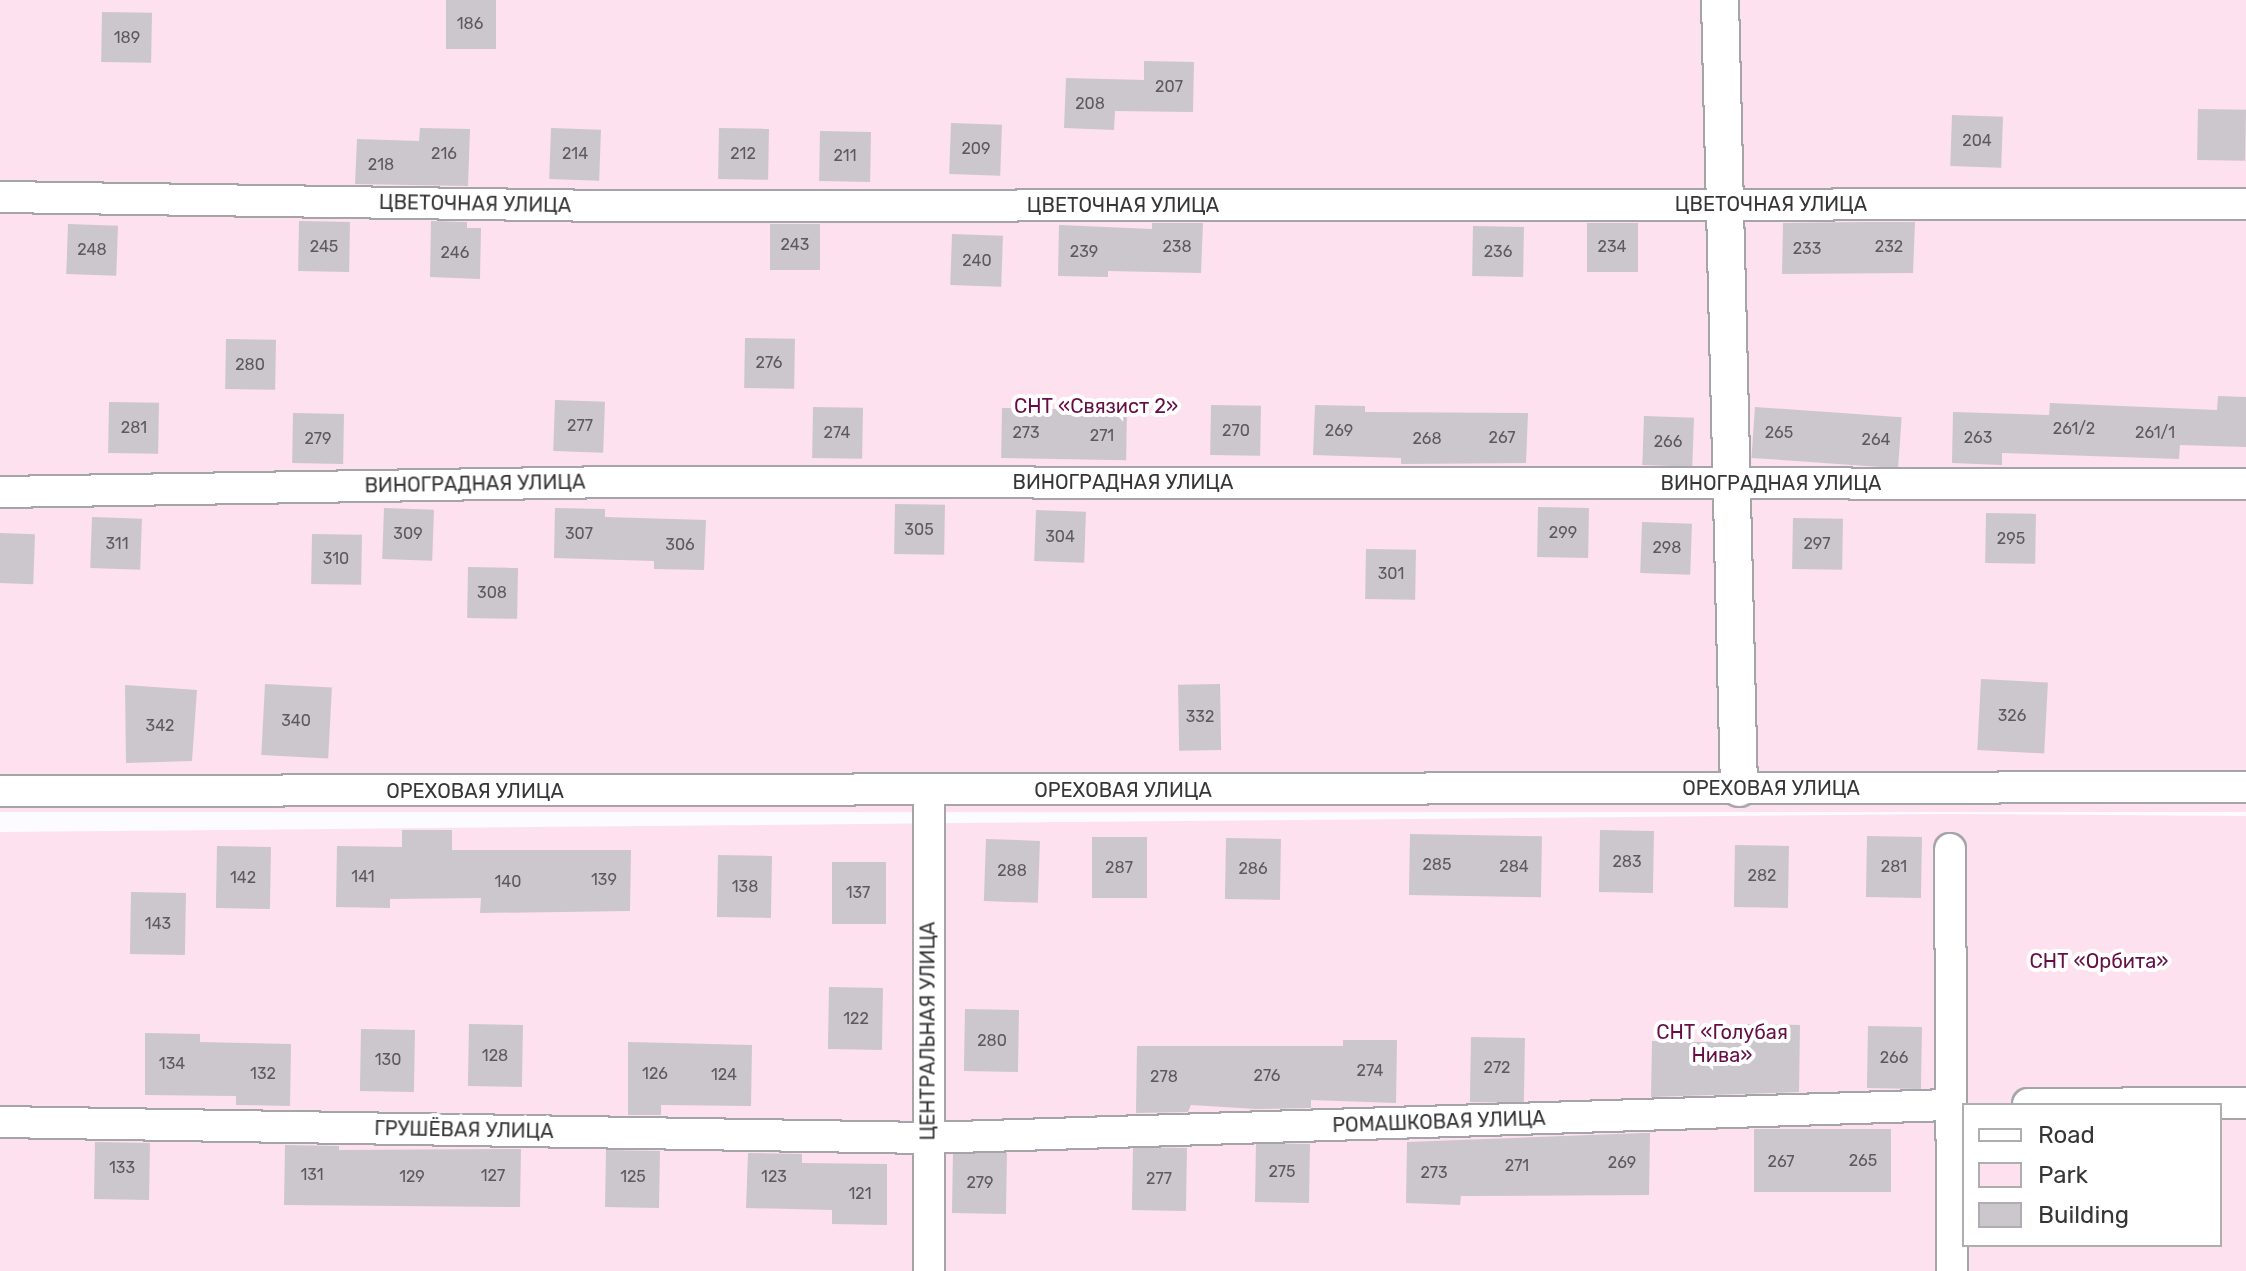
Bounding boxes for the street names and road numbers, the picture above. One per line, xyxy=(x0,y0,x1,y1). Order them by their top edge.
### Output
street label: ЦВЕТОЧНАЯ УЛИЦА xyxy=(379,190,571,218)
street label: ЦВЕТОЧНАЯ УЛИЦА xyxy=(1675,192,1867,216)
street label: ЦВЕТОЧНАЯ УЛИЦА xyxy=(1027,193,1219,217)
street label: ВИНОГРАДНАЯ УЛИЦА xyxy=(364,470,586,498)
street label: ВИНОГРАДНАЯ УЛИЦА xyxy=(1013,470,1233,494)
street label: ВИНОГРАДНАЯ УЛИЦА xyxy=(1661,471,1881,495)
street label: ОРЕХОВАЯ УЛИЦА xyxy=(1682,776,1860,800)
street label: ОРЕХОВАЯ УЛИЦА xyxy=(1034,778,1212,802)
street label: ОРЕХОВАЯ УЛИЦА xyxy=(386,779,564,803)
street label: ЦЕНТРАЛЬНАЯ УЛИЦА xyxy=(916,921,940,1141)
street label: РОМАШКОВАЯ УЛИЦА xyxy=(1332,1106,1546,1138)
street label: ГРУШЁВАЯ УЛИЦА xyxy=(374,1116,554,1144)

